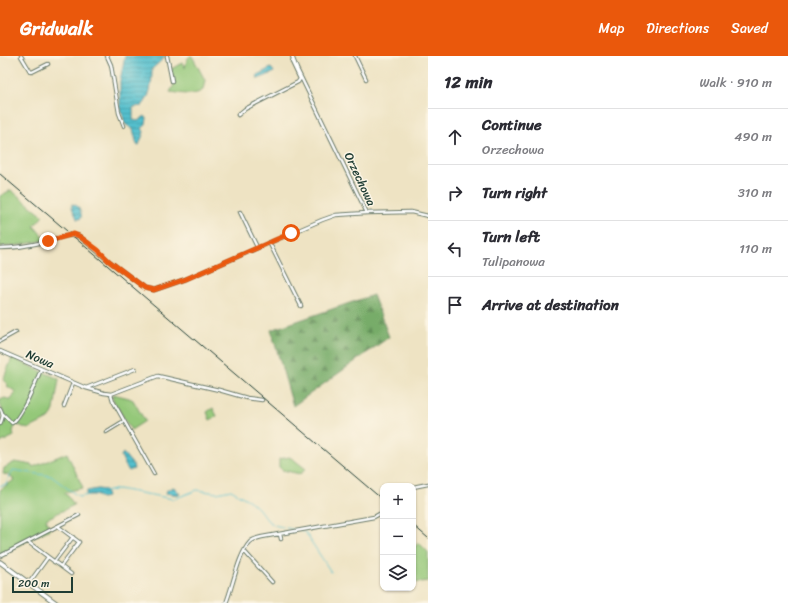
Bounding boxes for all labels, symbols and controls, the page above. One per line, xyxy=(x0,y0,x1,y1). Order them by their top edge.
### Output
text: Gridwalk xyxy=(20,12,93,45)
text: Map xyxy=(598,16,624,41)
text: Directions xyxy=(646,16,709,41)
text: Saved xyxy=(731,16,768,41)
text: 12 min xyxy=(444,67,492,97)
text: Walk · 910 m xyxy=(699,71,772,94)
text: Continue xyxy=(482,112,542,138)
text: 490 m xyxy=(734,125,772,148)
icon: ahead xyxy=(444,126,466,148)
text: Orzechowa xyxy=(482,138,544,161)
street label: Orzechowa xyxy=(338,148,382,210)
text: Turn right xyxy=(482,180,547,206)
text: 310 m xyxy=(738,181,772,204)
icon: right xyxy=(444,182,466,204)
route start xyxy=(282,224,300,242)
text: Turn left xyxy=(482,224,540,250)
route end xyxy=(39,232,57,250)
text: 110 m xyxy=(739,237,772,260)
icon: left xyxy=(444,238,466,260)
text: Tulipanowa xyxy=(482,250,545,273)
text: Arrive at destination xyxy=(482,292,619,318)
icon: arrive xyxy=(444,294,466,316)
street label: Nowa xyxy=(22,343,58,375)
map controls xyxy=(380,483,416,591)
button: + xyxy=(380,483,416,519)
button: − xyxy=(380,519,416,555)
button: layers xyxy=(380,555,416,591)
text: 200 m xyxy=(18,574,50,593)
scale bar xyxy=(12,575,73,594)

